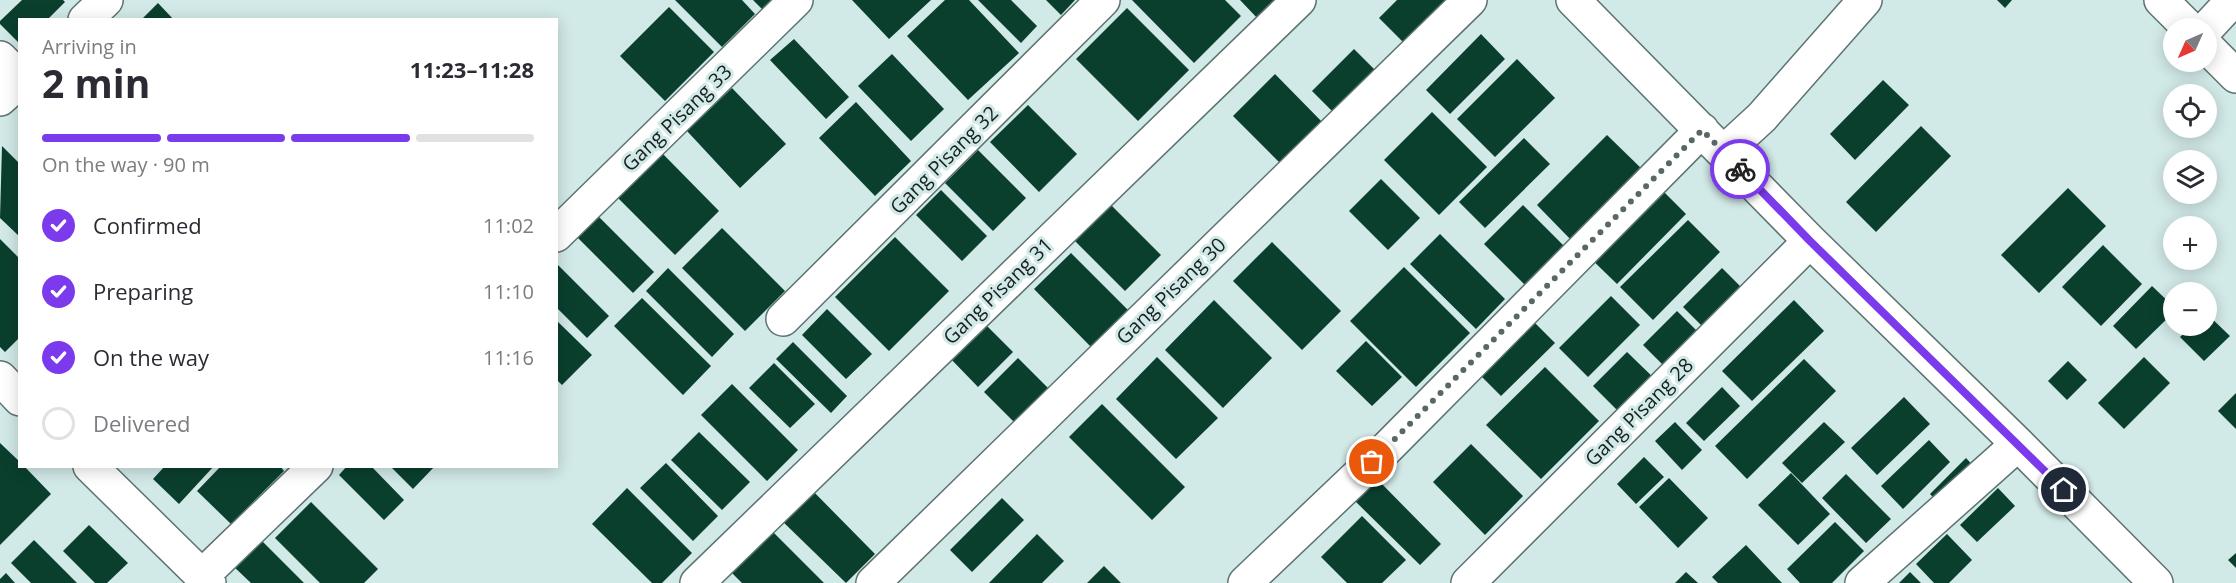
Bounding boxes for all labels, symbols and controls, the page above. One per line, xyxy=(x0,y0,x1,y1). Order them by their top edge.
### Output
north arrow xyxy=(2163,18,2217,72)
map controls xyxy=(2163,18,2217,336)
text: Arriving in xyxy=(42,33,137,60)
text: 11:23–11:28 xyxy=(410,54,534,84)
text: 2 min xyxy=(42,56,150,109)
street label: Gang Pisang 33 xyxy=(616,58,737,177)
button: locate xyxy=(2163,84,2217,138)
street label: Gang Pisang 32 xyxy=(884,100,1004,220)
courier xyxy=(1710,139,1770,199)
button: layers xyxy=(2163,150,2217,204)
text: On the way · 90 m xyxy=(42,151,210,178)
icon: bike xyxy=(1724,153,1757,186)
icon: check xyxy=(42,209,75,242)
text: Confirmed xyxy=(93,210,202,240)
text: 11:02 xyxy=(483,212,534,239)
button: + xyxy=(2163,216,2217,270)
street label: Gang Pisang 31 xyxy=(937,231,1058,350)
street label: Gang Pisang 30 xyxy=(1110,231,1231,350)
icon: check xyxy=(42,275,75,308)
text: Preparing xyxy=(93,276,193,306)
text: 11:10 xyxy=(483,278,534,305)
button: − xyxy=(2163,282,2217,336)
icon: check xyxy=(42,341,75,374)
text: On the way xyxy=(93,342,209,372)
text: 11:16 xyxy=(483,344,534,371)
street label: Gang Pisang 28 xyxy=(1579,352,1699,472)
text: Delivered xyxy=(93,408,191,438)
pin xyxy=(1346,436,1397,487)
icon: bag xyxy=(1355,445,1388,478)
pin xyxy=(2038,464,2089,515)
icon: home xyxy=(2047,473,2080,506)

